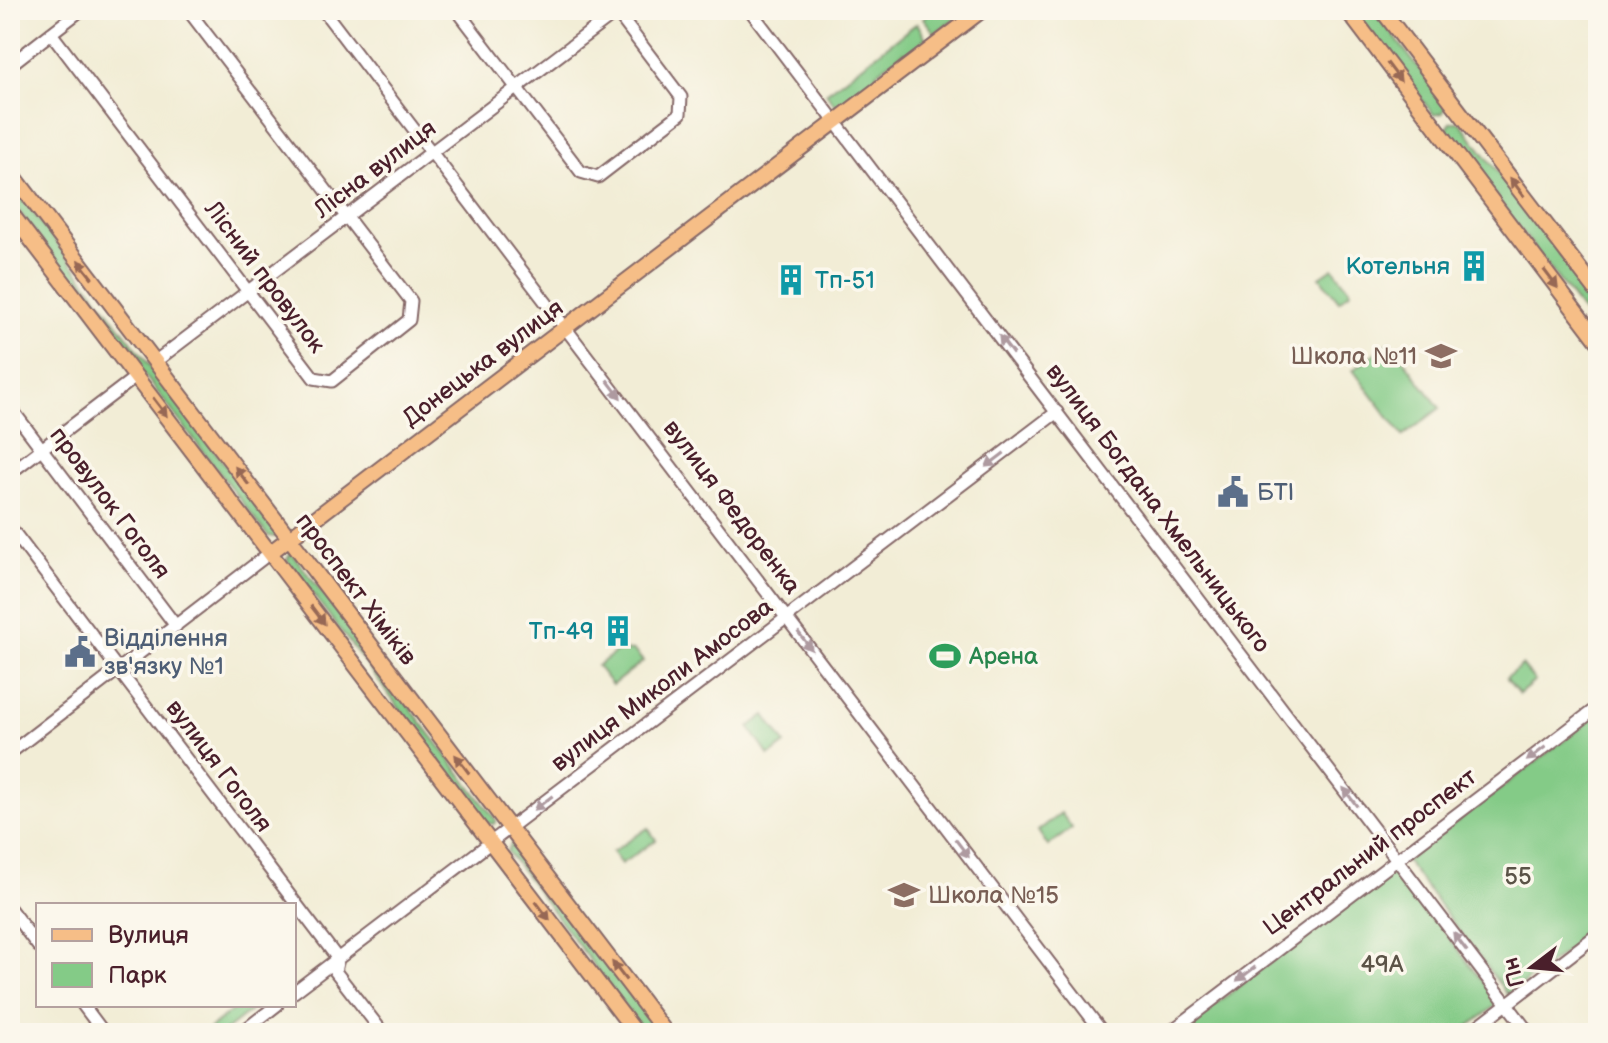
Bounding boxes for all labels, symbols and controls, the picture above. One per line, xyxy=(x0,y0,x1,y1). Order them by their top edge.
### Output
one-way arrow xyxy=(1385,62,1401,82)
street label: Лісна вулиця xyxy=(307,114,442,225)
one-way arrow xyxy=(1509,177,1525,197)
street label: Лісний провулок xyxy=(198,195,332,359)
building icon: Котельня xyxy=(1457,249,1491,283)
place label: Котельня xyxy=(1346,252,1450,281)
one-way arrow xyxy=(77,259,94,279)
building icon: Тп-51 xyxy=(774,263,808,297)
place label: Тп-51 xyxy=(815,266,875,295)
one-way arrow xyxy=(1542,269,1558,290)
street label: Донецька вулиця xyxy=(397,293,569,433)
one-way arrow xyxy=(999,335,1015,355)
school or university icon: Школа №11 xyxy=(1424,339,1458,373)
place label: Школа №11 xyxy=(1291,342,1417,371)
street label: вулиця Богдана Хмельницького xyxy=(1040,358,1276,658)
one-way arrow xyxy=(606,379,622,399)
one-way arrow xyxy=(151,397,167,417)
street label: вулиця Федоренка xyxy=(657,414,807,600)
street label: провулок Гоголя xyxy=(43,421,177,585)
one-way arrow xyxy=(985,451,1005,467)
one-way arrow xyxy=(235,466,251,486)
public building icon: БТІ xyxy=(1216,475,1250,509)
place label: БТІ xyxy=(1257,478,1294,507)
street label: проспект Хіміків xyxy=(289,507,423,671)
street label: вулиця Миколи Амосова xyxy=(545,592,779,778)
one-way arrow xyxy=(309,604,325,625)
building icon: Тп-49 xyxy=(601,614,635,648)
place label: Тп-49 xyxy=(529,617,594,646)
place label: Відділення зв'язку №1 xyxy=(104,624,228,681)
one-way arrow xyxy=(797,631,813,651)
public building icon: Відділення зв'язку №1 xyxy=(63,635,97,669)
sports icon: Арена xyxy=(928,639,962,673)
place label: Арена xyxy=(968,642,1038,671)
street label: вулиця Гоголя xyxy=(160,694,278,838)
one-way arrow xyxy=(1526,745,1546,761)
one-way arrow xyxy=(454,754,470,774)
street label: Центральний проспект xyxy=(1258,762,1482,942)
one-way arrow xyxy=(1343,787,1359,807)
one-way arrow xyxy=(533,795,553,811)
one-way arrow xyxy=(954,838,970,858)
park label: 55 xyxy=(1504,862,1532,891)
school or university icon: Школа №15 xyxy=(887,878,921,912)
place label: Школа №15 xyxy=(928,881,1059,910)
one-way arrow xyxy=(535,900,551,921)
legend xyxy=(36,903,296,1007)
text: Вулиця xyxy=(108,921,189,950)
north arrow xyxy=(1492,927,1572,1007)
one-way arrow xyxy=(1452,931,1468,952)
park label: 49А xyxy=(1360,950,1404,979)
text: Пн xyxy=(1497,954,1531,990)
text: Парк xyxy=(108,961,167,990)
one-way arrow xyxy=(612,961,628,981)
one-way arrow xyxy=(1236,966,1257,982)

